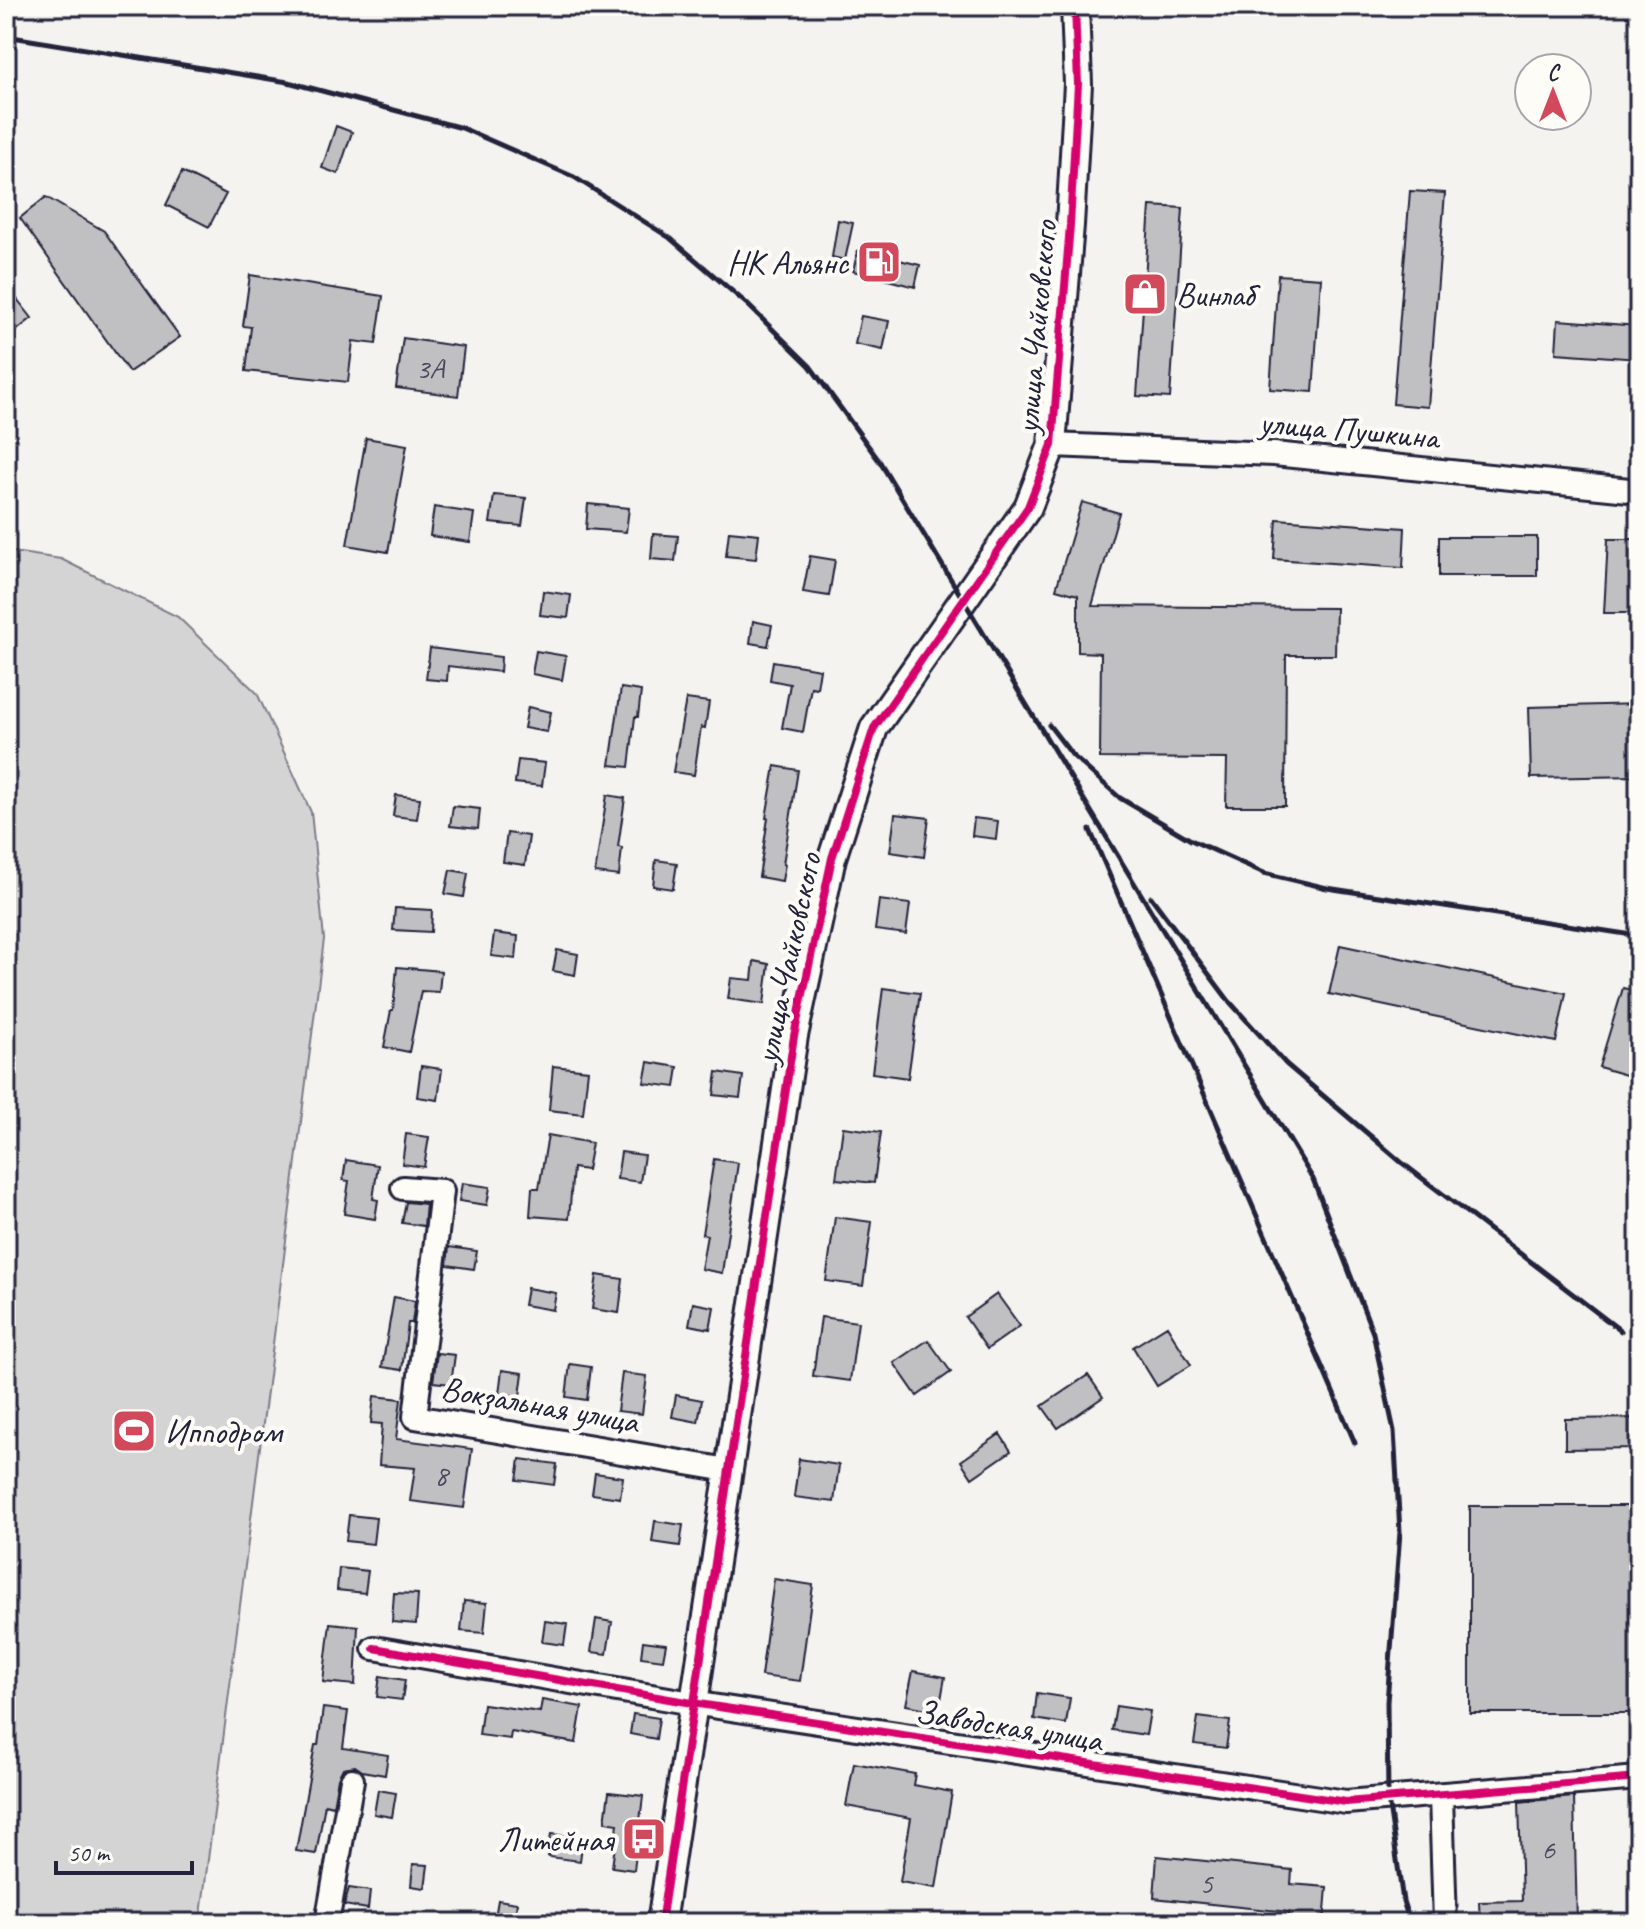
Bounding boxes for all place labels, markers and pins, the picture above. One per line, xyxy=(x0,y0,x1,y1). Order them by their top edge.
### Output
fuel station icon: НК Альянс xyxy=(855,238,903,286)
place label: НК Альянс xyxy=(727,241,850,284)
shop icon: Винлаб xyxy=(1121,270,1169,318)
place label: Винлаб xyxy=(1176,273,1261,316)
sports icon: Ипподром xyxy=(110,1407,158,1455)
place label: Ипподром xyxy=(165,1410,284,1453)
bus stop icon: Литейная xyxy=(620,1815,668,1863)
place label: Литейная xyxy=(498,1818,615,1861)

